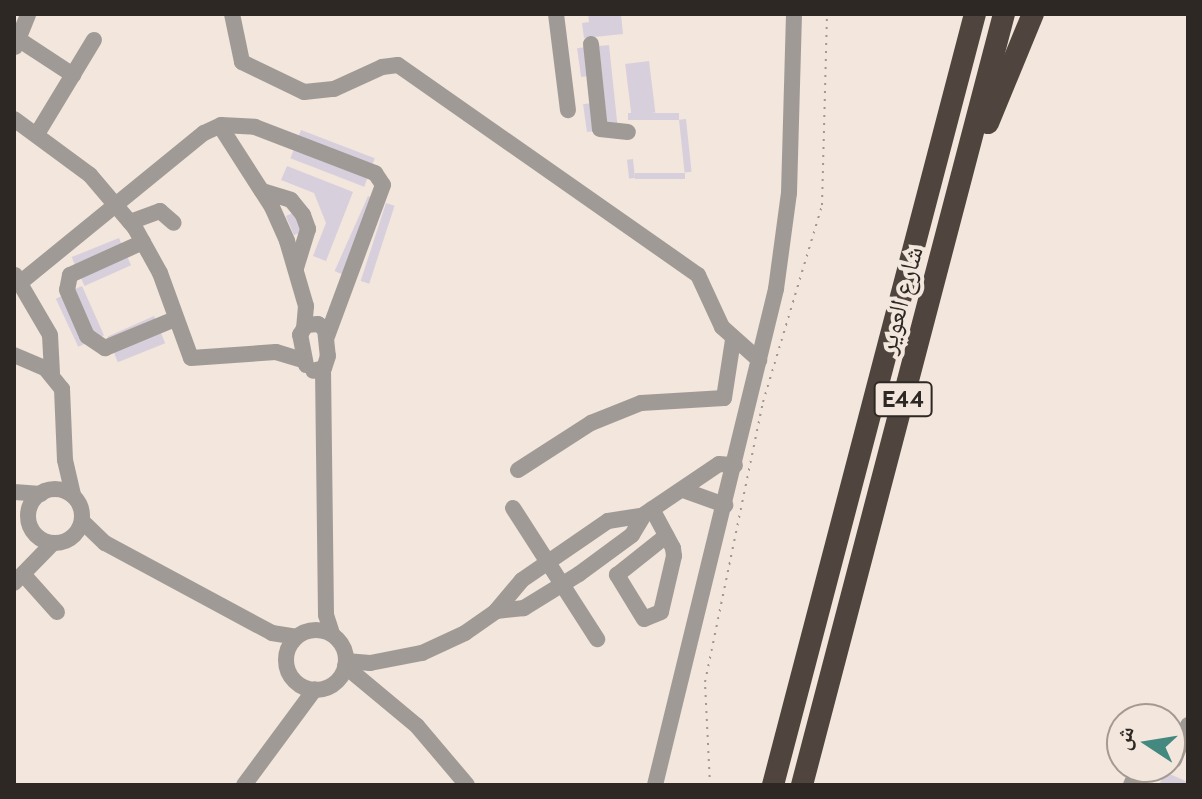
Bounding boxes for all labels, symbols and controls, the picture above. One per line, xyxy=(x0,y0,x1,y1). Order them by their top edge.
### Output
street label: شارع العوير xyxy=(872,243,930,357)
road number: E44 xyxy=(873,379,933,419)
north arrow xyxy=(1106,703,1186,783)
text: ش xyxy=(1108,724,1140,753)

